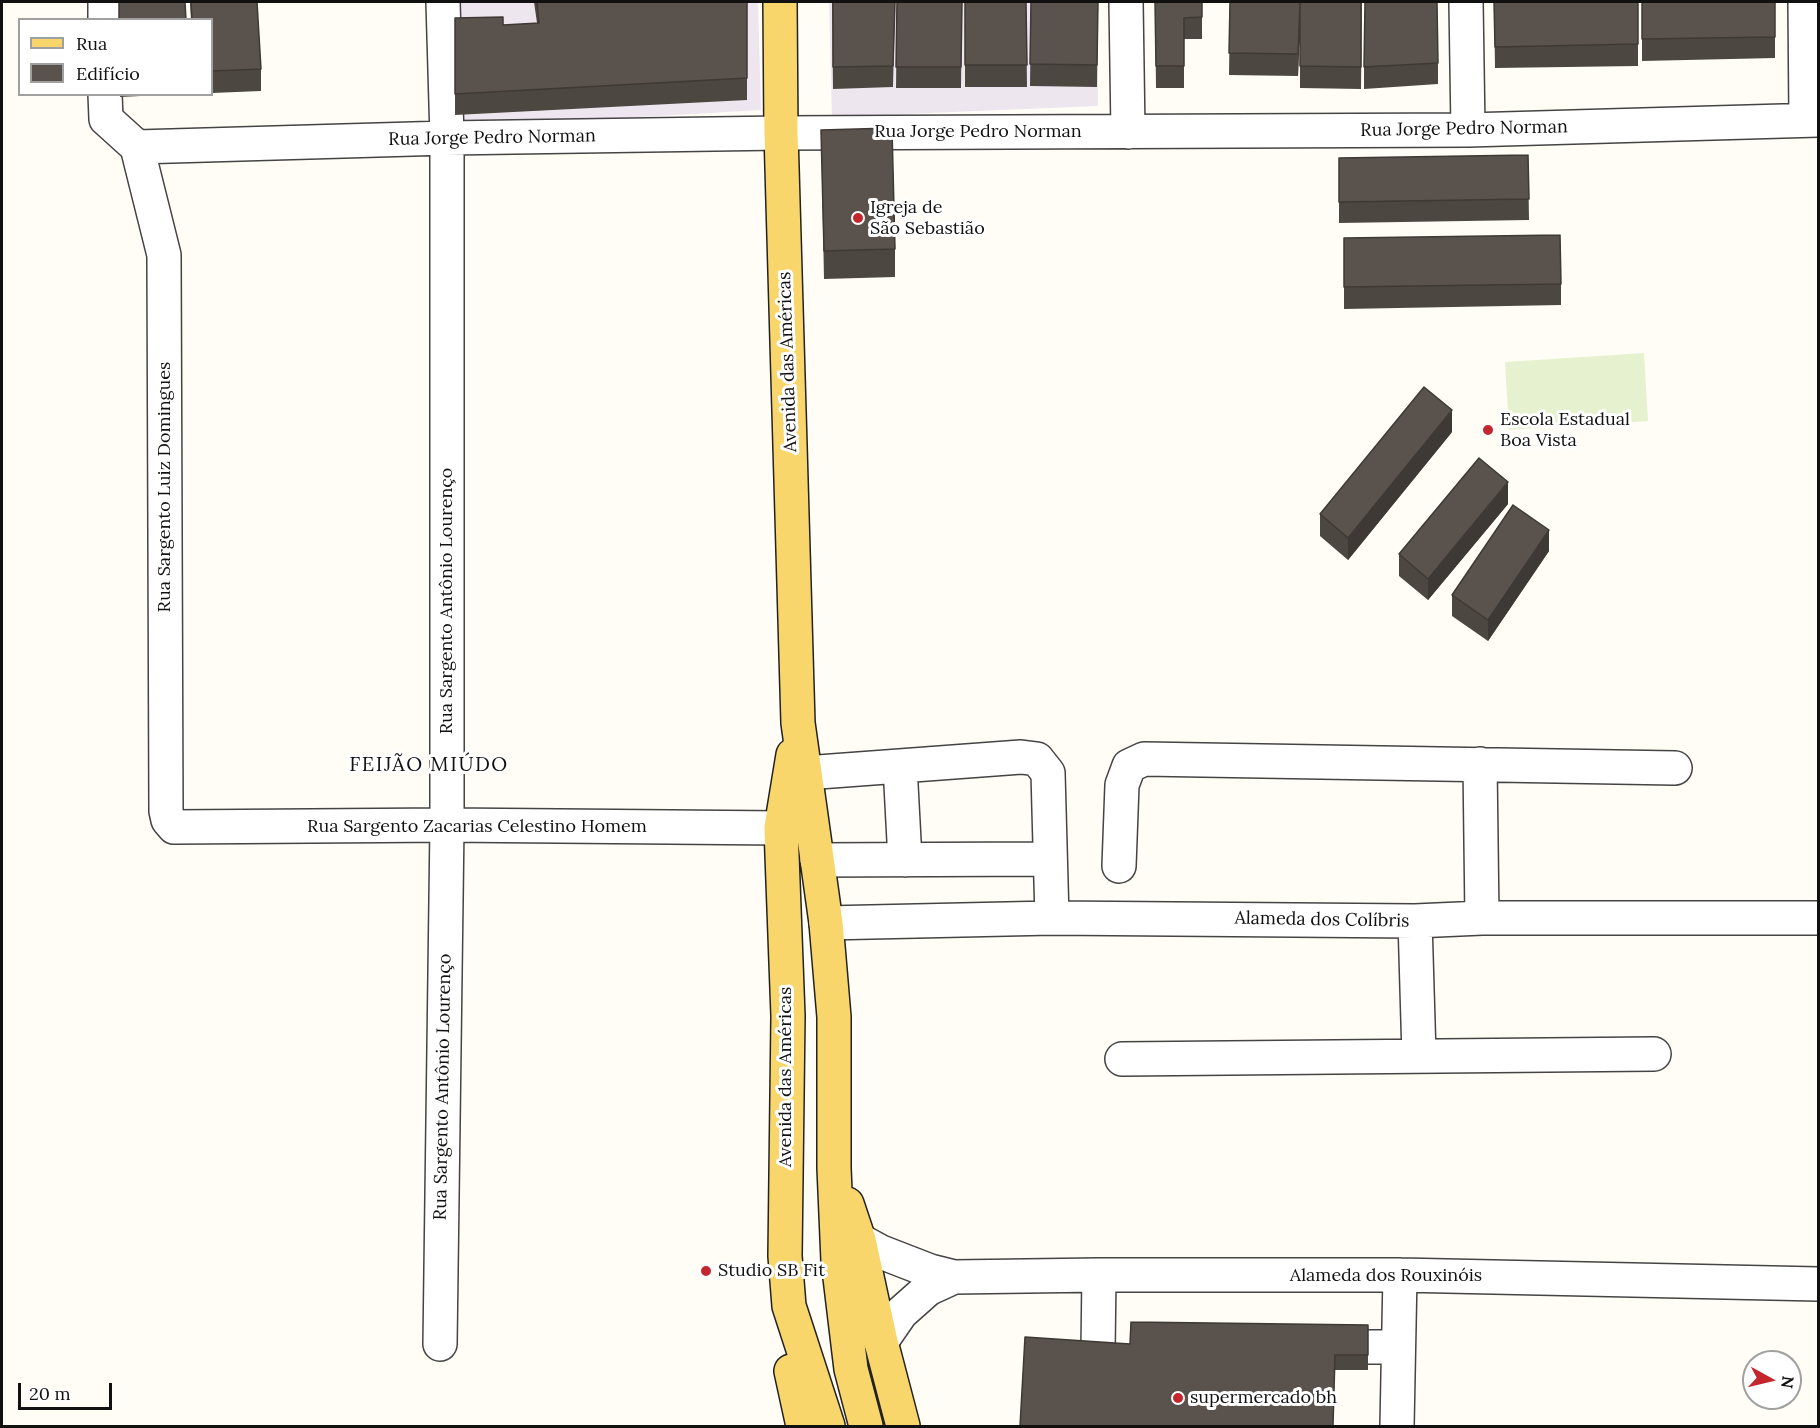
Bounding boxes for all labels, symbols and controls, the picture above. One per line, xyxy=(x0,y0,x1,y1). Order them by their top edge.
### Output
legend xyxy=(18,18,213,96)
text: Rua xyxy=(76,32,107,55)
text: Edifício xyxy=(76,62,140,85)
street label: Rua Jorge Pedro Norman xyxy=(1360,116,1568,142)
street label: Rua Jorge Pedro Norman xyxy=(874,121,1082,143)
street label: Rua Jorge Pedro Norman xyxy=(388,125,596,151)
place label: Igreja de São Sebastião xyxy=(870,197,985,240)
marker: Igreja de São Sebastião xyxy=(851,211,865,225)
street label: Avenida das Américas xyxy=(774,271,802,453)
street label: Rua Sargento Luiz Domingues xyxy=(154,362,176,612)
place label: Escola Estadual Boa Vista xyxy=(1500,409,1630,452)
marker: Escola Estadual Boa Vista xyxy=(1481,423,1495,437)
street label: Rua Sargento Antônio Lourenço xyxy=(436,468,458,734)
district label: FEIJÃO MIÚDO xyxy=(349,753,509,777)
street label: Rua Sargento Zacarias Celestino Homem xyxy=(307,816,647,838)
street label: Alameda dos Colíbris xyxy=(1234,908,1410,932)
street label: Rua Sargento Antônio Lourenço xyxy=(430,953,456,1221)
street label: Avenida das Américas xyxy=(775,987,797,1167)
place label: Studio SB Fit xyxy=(718,1260,825,1282)
marker: Studio SB Fit xyxy=(699,1264,713,1278)
street label: Alameda dos Rouxinóis xyxy=(1290,1265,1482,1287)
north arrow xyxy=(1742,1350,1802,1410)
scale bar xyxy=(21,1371,116,1409)
text: N xyxy=(1777,1375,1799,1390)
text: 20 m xyxy=(29,1382,71,1405)
place label: supermercado bh xyxy=(1190,1387,1337,1409)
marker: supermercado bh xyxy=(1171,1391,1185,1405)

